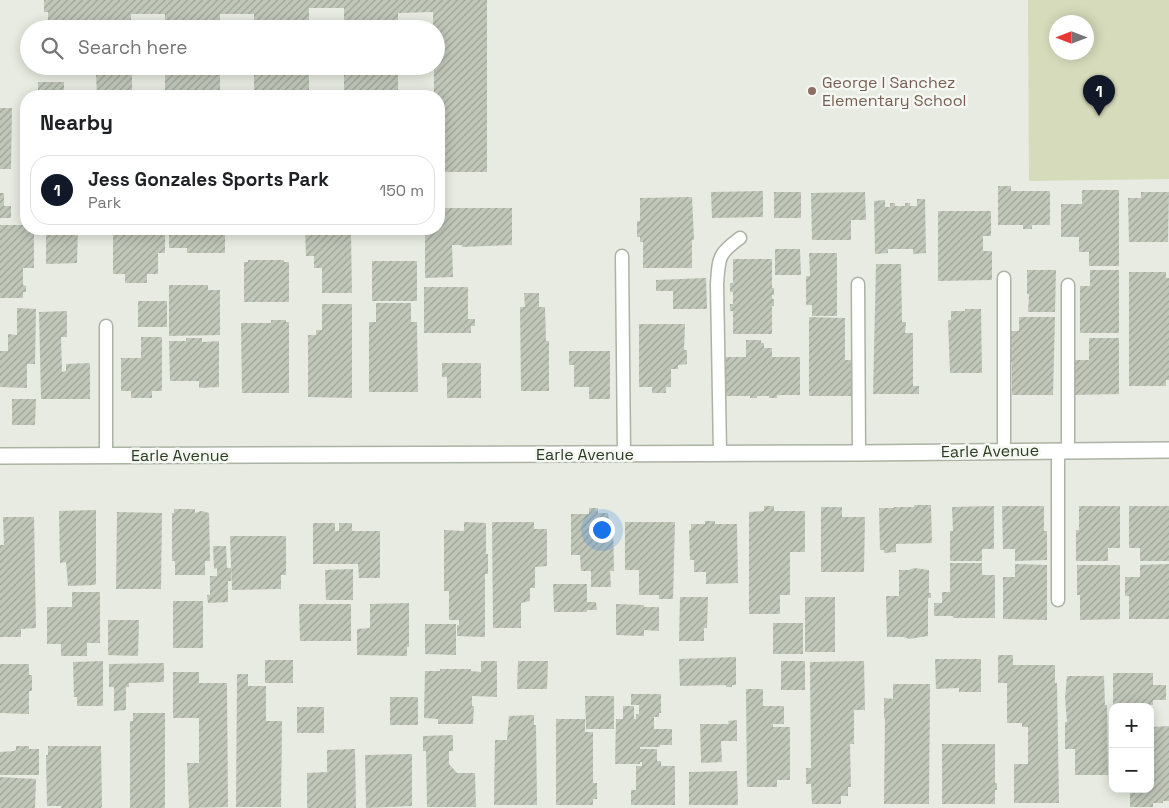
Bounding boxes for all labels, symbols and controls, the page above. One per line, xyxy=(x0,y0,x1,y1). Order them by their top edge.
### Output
north arrow xyxy=(1049,15,1094,60)
search box xyxy=(20,20,445,75)
icon: search xyxy=(38,34,66,62)
text: Search here xyxy=(78,35,188,60)
place label: George I Sanchez Elementary School xyxy=(822,72,967,111)
pin: 1 xyxy=(1083,75,1115,116)
marker: George I Sanchez Elementary School xyxy=(806,85,818,97)
text: Nearby xyxy=(40,109,113,136)
text: Jess Gonzales Sports Park xyxy=(88,167,329,192)
text: 1 xyxy=(53,180,61,201)
text: 150 m xyxy=(380,180,424,201)
text: Park xyxy=(88,192,121,213)
street label: Earle Avenue xyxy=(941,440,1039,462)
street label: Earle Avenue xyxy=(536,444,634,465)
street label: Earle Avenue xyxy=(131,445,229,466)
your location xyxy=(589,517,615,543)
map controls xyxy=(1109,703,1154,793)
button: + xyxy=(1109,703,1154,748)
button: − xyxy=(1109,748,1154,793)

